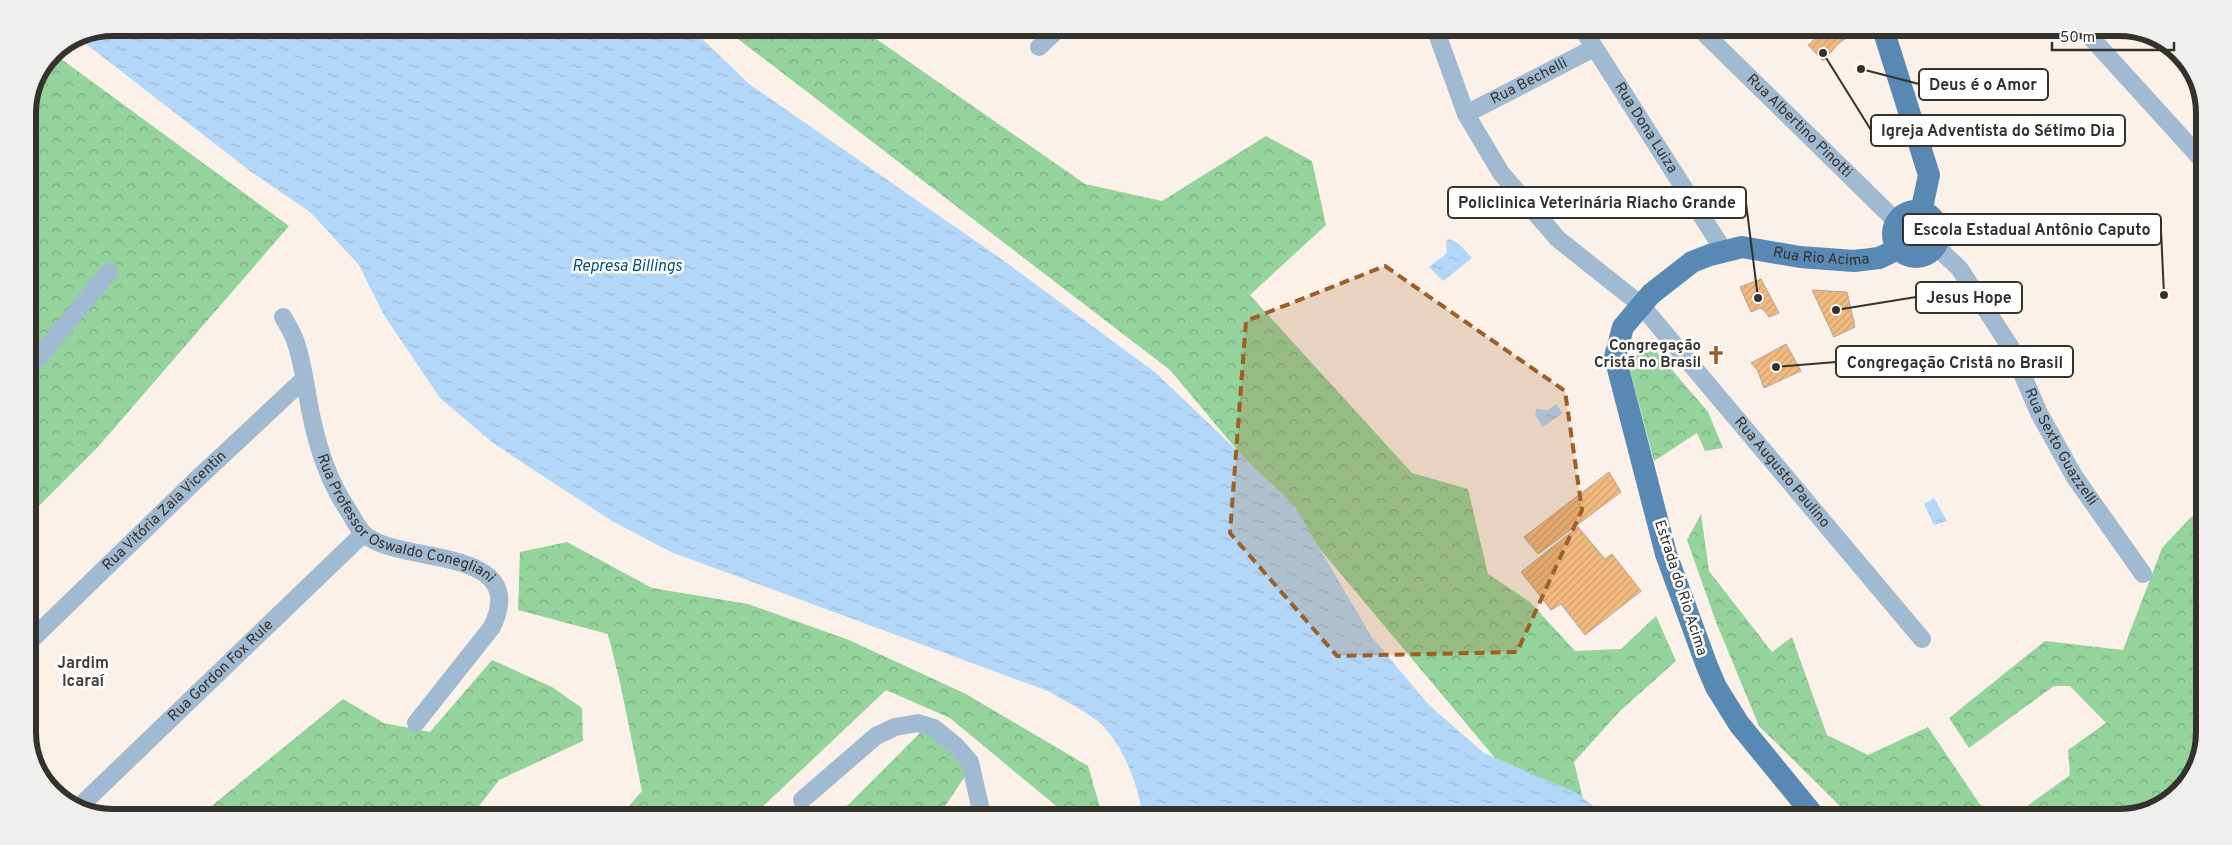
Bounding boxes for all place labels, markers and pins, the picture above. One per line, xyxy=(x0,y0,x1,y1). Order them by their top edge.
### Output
callout: Deus é o Amor xyxy=(1919,69,2048,100)
callout: Igreja Adventista do Sétimo Dia xyxy=(1871,115,2125,146)
callout: Policlinica Veterinária Riacho Grande xyxy=(1448,187,1746,218)
callout: Escola Estadual Antônio Caputo xyxy=(1903,214,2161,245)
callout: Jesus Hope xyxy=(1916,282,2022,313)
place label: Congregação Cristã no Brasil xyxy=(1594,337,1701,373)
church icon: Congregação Cristã no Brasil xyxy=(1705,344,1727,366)
callout: Congregação Cristâ no Brasil xyxy=(1836,346,2073,377)

